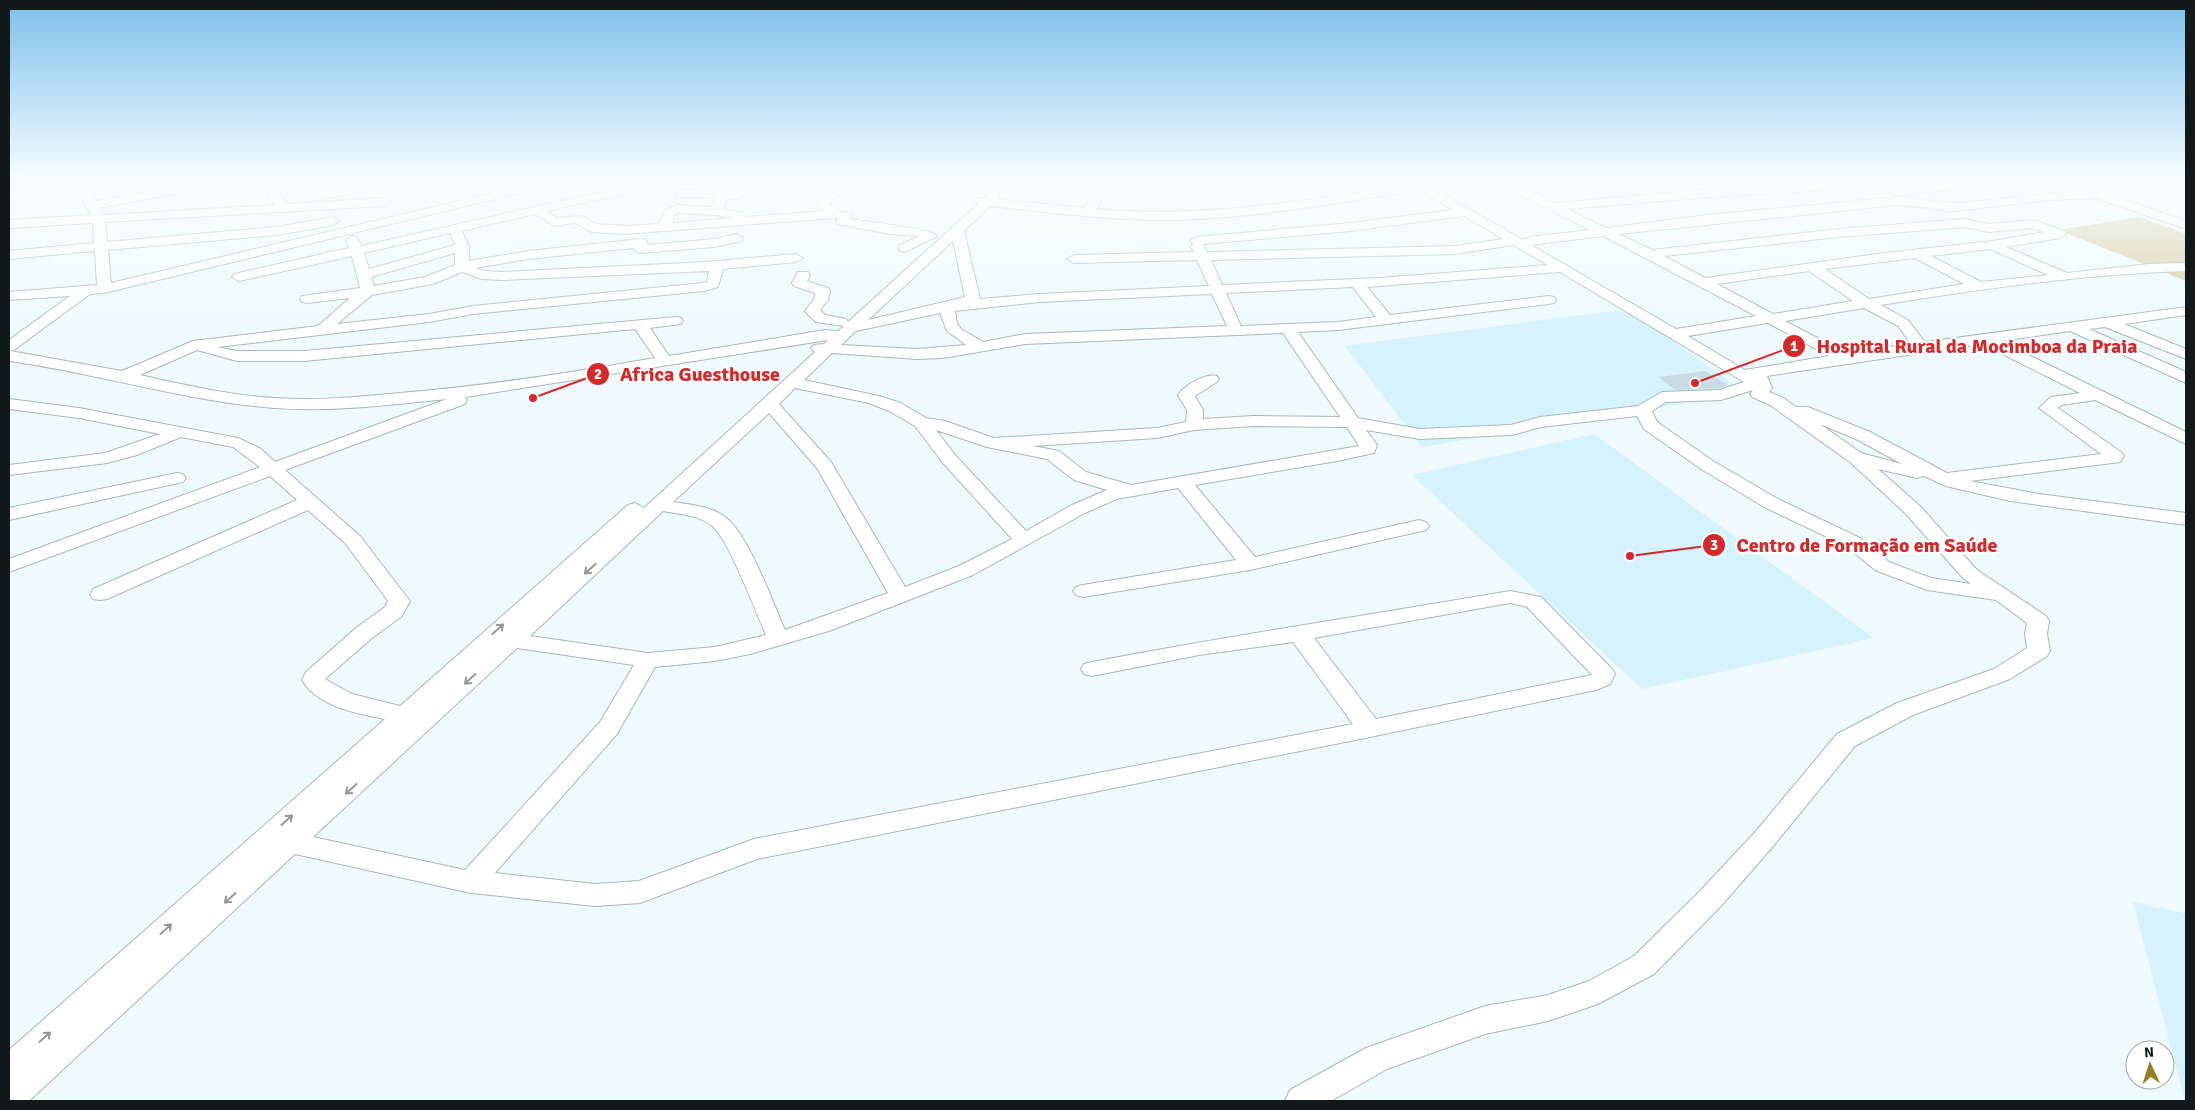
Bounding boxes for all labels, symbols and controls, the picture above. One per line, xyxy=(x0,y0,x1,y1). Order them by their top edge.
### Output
callout: Hospital Rural da Mocimboa da Praia xyxy=(1782,328,2148,363)
text: Hospital Rural da Mocimboa da Praia xyxy=(1816,334,2138,359)
text: 1 xyxy=(1790,337,1798,355)
callout: Africa Guesthouse xyxy=(585,356,790,391)
text: Africa Guesthouse xyxy=(620,362,780,387)
text: 2 xyxy=(594,365,602,383)
callout: Centro de Formação em Saúde xyxy=(1701,527,2007,562)
text: Centro de Formação em Saúde xyxy=(1737,533,1997,558)
text: 3 xyxy=(1710,536,1718,554)
one-way arrow xyxy=(583,563,596,574)
one-way arrow xyxy=(492,623,505,635)
one-way arrow xyxy=(464,673,476,685)
one-way arrow xyxy=(344,783,357,795)
one-way arrow xyxy=(281,815,294,826)
one-way arrow xyxy=(224,892,237,904)
one-way arrow xyxy=(160,923,173,935)
one-way arrow xyxy=(39,1031,52,1043)
north arrow xyxy=(2125,1040,2175,1090)
text: N xyxy=(2144,1044,2155,1061)

